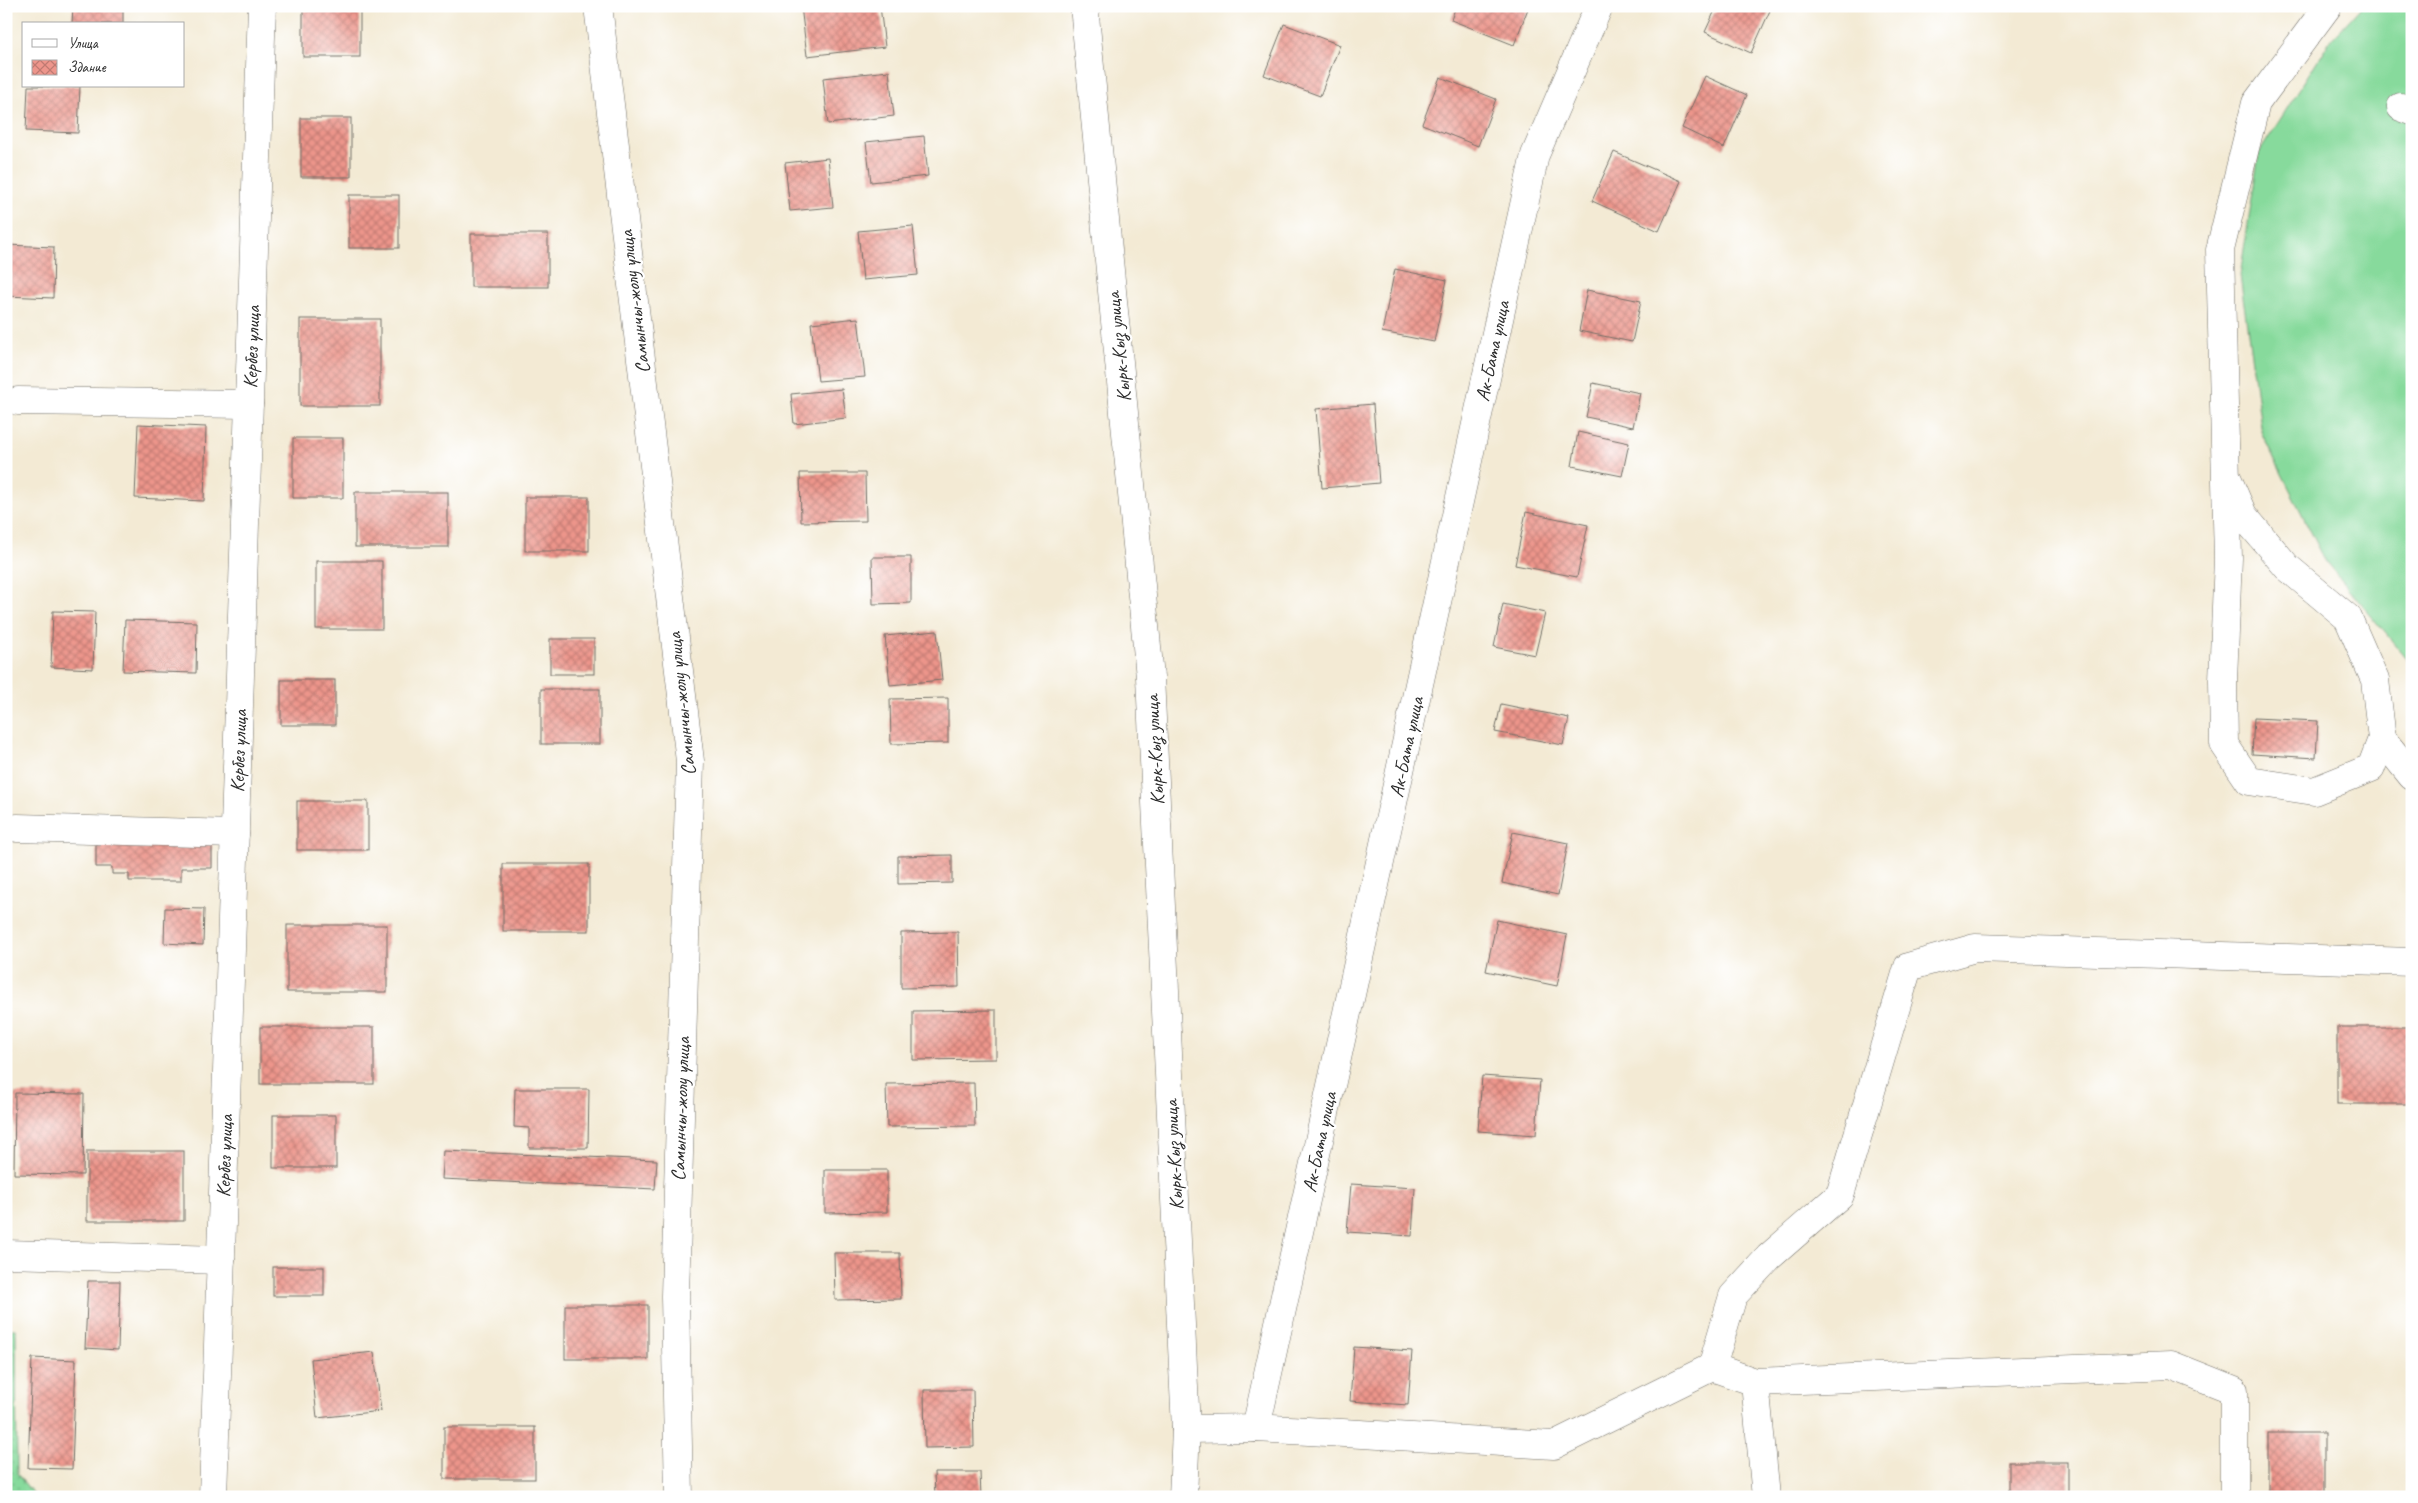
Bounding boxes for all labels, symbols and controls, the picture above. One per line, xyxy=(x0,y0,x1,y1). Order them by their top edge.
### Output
legend xyxy=(22,22,185,88)
text: Улица xyxy=(68,34,99,53)
text: Здание xyxy=(68,58,107,77)
street label: Самынчы-жолу улица xyxy=(613,227,656,375)
street label: Кырк-Кыз улица xyxy=(1100,289,1138,403)
street label: Ак-Бата улица xyxy=(1470,297,1516,404)
street label: Кербез улица xyxy=(238,303,266,389)
street label: Самынчы-жолу улица xyxy=(661,629,701,777)
street label: Кырк-Кыз улица xyxy=(1139,692,1171,806)
street label: Ак-Бата улица xyxy=(1384,693,1430,800)
street label: Кербез улица xyxy=(225,707,253,793)
street label: Самынчы-жолу улица xyxy=(665,1035,696,1181)
street label: Ак-Бата улица xyxy=(1297,1088,1343,1195)
street label: Кырк-Кыз улица xyxy=(1158,1097,1190,1211)
street label: Кербез улица xyxy=(211,1112,239,1198)

